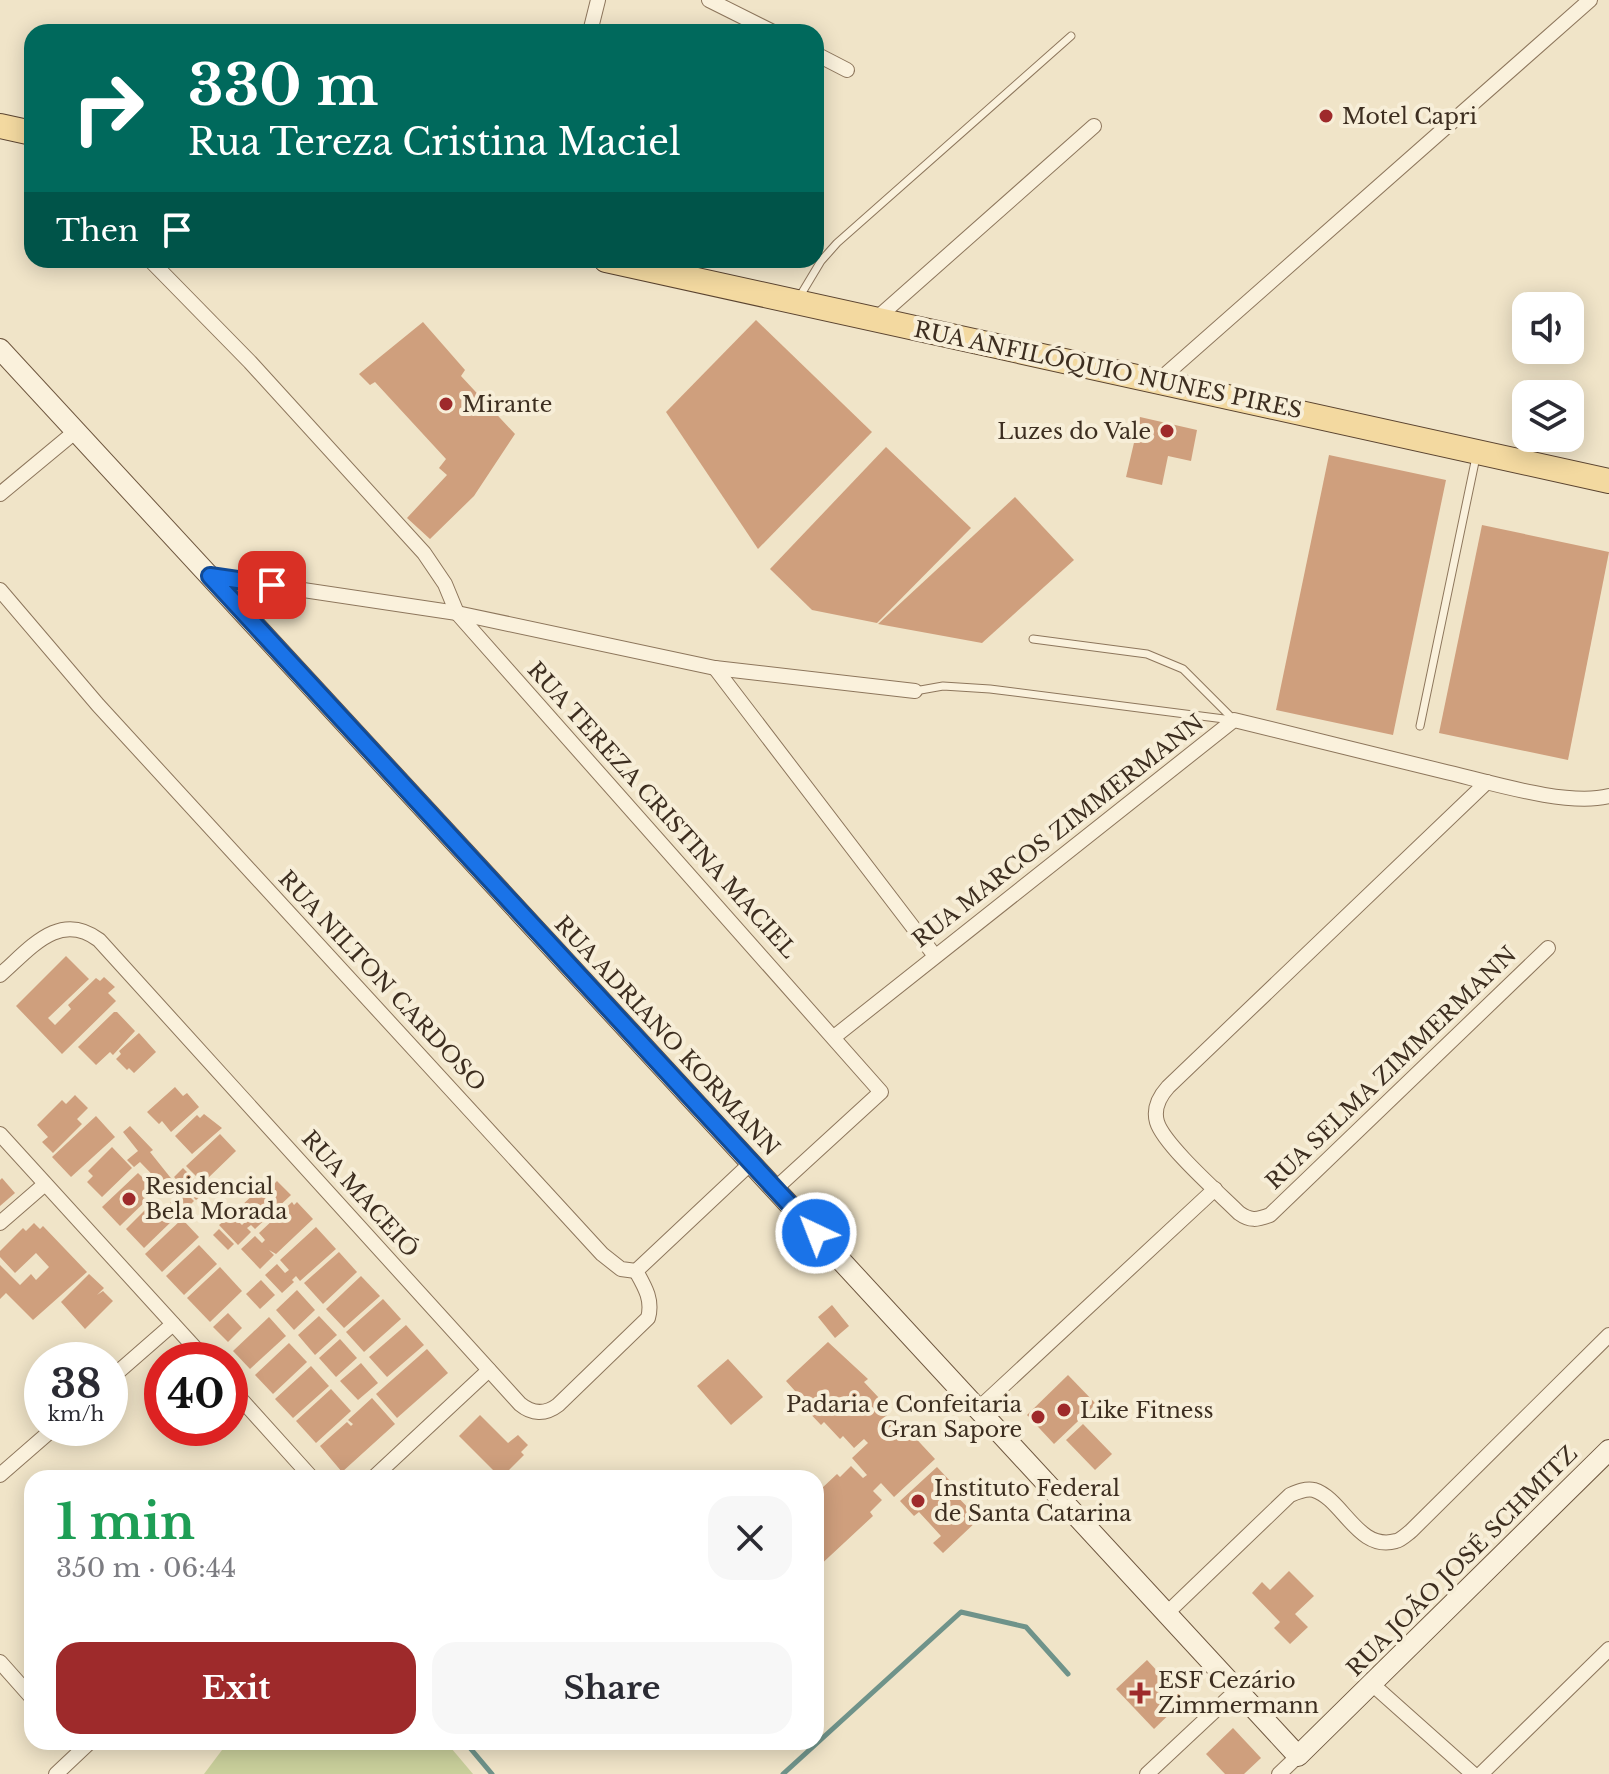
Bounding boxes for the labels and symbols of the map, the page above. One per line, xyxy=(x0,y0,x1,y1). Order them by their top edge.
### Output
place label: Motel Capri xyxy=(1342,103,1477,130)
marker: Motel Capri xyxy=(1317,107,1335,125)
street label: RUA ANFILÓQUIO NUNES PIRES xyxy=(911,315,1305,424)
place label: Mirante xyxy=(462,391,552,418)
marker: Mirante xyxy=(437,395,455,413)
place label: Luzes do Vale xyxy=(997,418,1151,445)
marker: Luzes do Vale xyxy=(1158,422,1176,440)
pin xyxy=(238,551,306,619)
street label: RUA TEREZA CRISTINA MACIEL xyxy=(522,656,802,964)
street label: RUA MARCOS ZIMMERMANN xyxy=(907,709,1209,953)
street label: RUA NILTON CARDOSO xyxy=(273,865,491,1097)
street label: RUA ADRIANO KORMANN xyxy=(549,911,785,1161)
street label: RUA SELMA ZIMMERMANN xyxy=(1260,941,1522,1195)
street label: RUA MACEIÓ xyxy=(296,1124,425,1263)
place label: Residencial Bela Morada xyxy=(145,1173,288,1225)
marker: Residencial Bela Morada xyxy=(120,1190,138,1208)
position arrow xyxy=(774,1191,858,1275)
speed limit sign: 40 xyxy=(144,1342,248,1446)
place label: Padaria e Confeitaria Gran Sapore xyxy=(786,1391,1023,1443)
place label: Like Fitness xyxy=(1080,1397,1213,1424)
marker: Like Fitness xyxy=(1055,1401,1073,1419)
marker: Padaria e Confeitaria Gran Sapore xyxy=(1029,1408,1047,1426)
street label: RUA JOÃO JOSÉ SCHMITZ xyxy=(1340,1439,1583,1682)
place label: Instituto Federal de Santa Catarina xyxy=(934,1475,1132,1527)
marker: Instituto Federal de Santa Catarina xyxy=(909,1492,927,1510)
place label: ESF Cezário Zimmermann xyxy=(1158,1667,1319,1719)
marker: ESF Cezário Zimmermann xyxy=(1129,1682,1151,1704)

